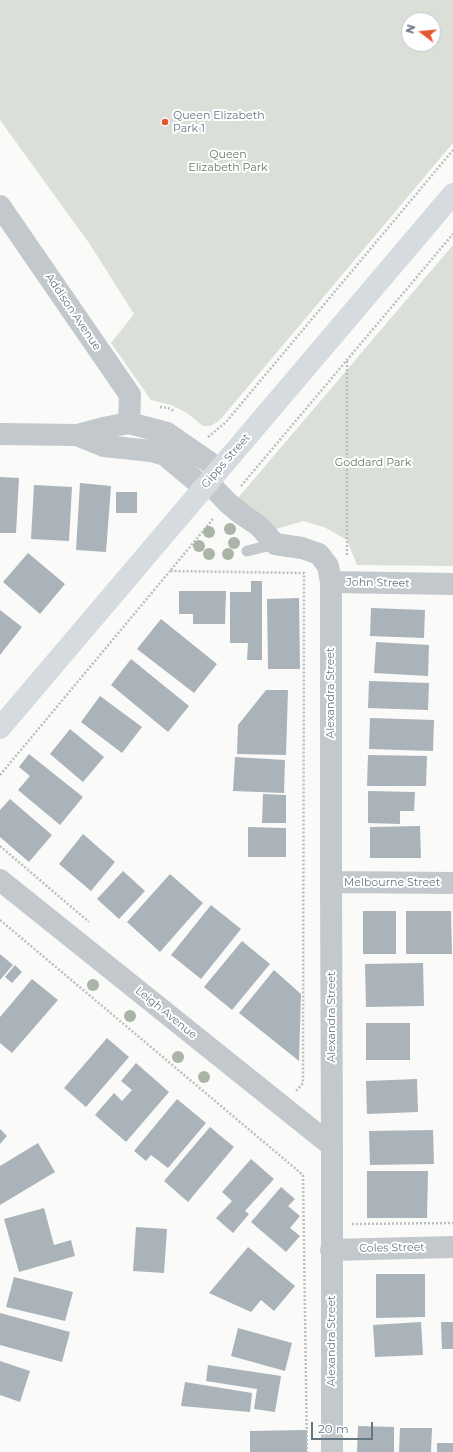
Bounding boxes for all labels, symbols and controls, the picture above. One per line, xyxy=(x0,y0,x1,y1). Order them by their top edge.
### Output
north arrow xyxy=(401,12,441,52)
text: N xyxy=(402,23,418,35)
place label: Queen Elizabeth Park 1 xyxy=(173,109,265,135)
marker: Queen Elizabeth Park 1 xyxy=(160,117,170,127)
park label: Queen Elizabeth Park xyxy=(188,148,268,174)
street label: Addison Avenue xyxy=(42,271,104,353)
street label: Gipps Street xyxy=(199,431,253,491)
park label: Goddard Park xyxy=(335,456,411,470)
street label: John Street xyxy=(346,576,410,590)
street label: Alexandra Street xyxy=(324,647,338,739)
street label: Melbourne Street xyxy=(344,876,440,890)
street label: Alexandra Street xyxy=(325,971,339,1063)
street label: Leigh Avenue xyxy=(133,984,199,1042)
street label: Coles Street xyxy=(359,1241,425,1255)
street label: Alexandra Street xyxy=(325,1295,339,1387)
scale bar xyxy=(313,1414,375,1440)
text: 20 m xyxy=(318,1421,349,1436)

